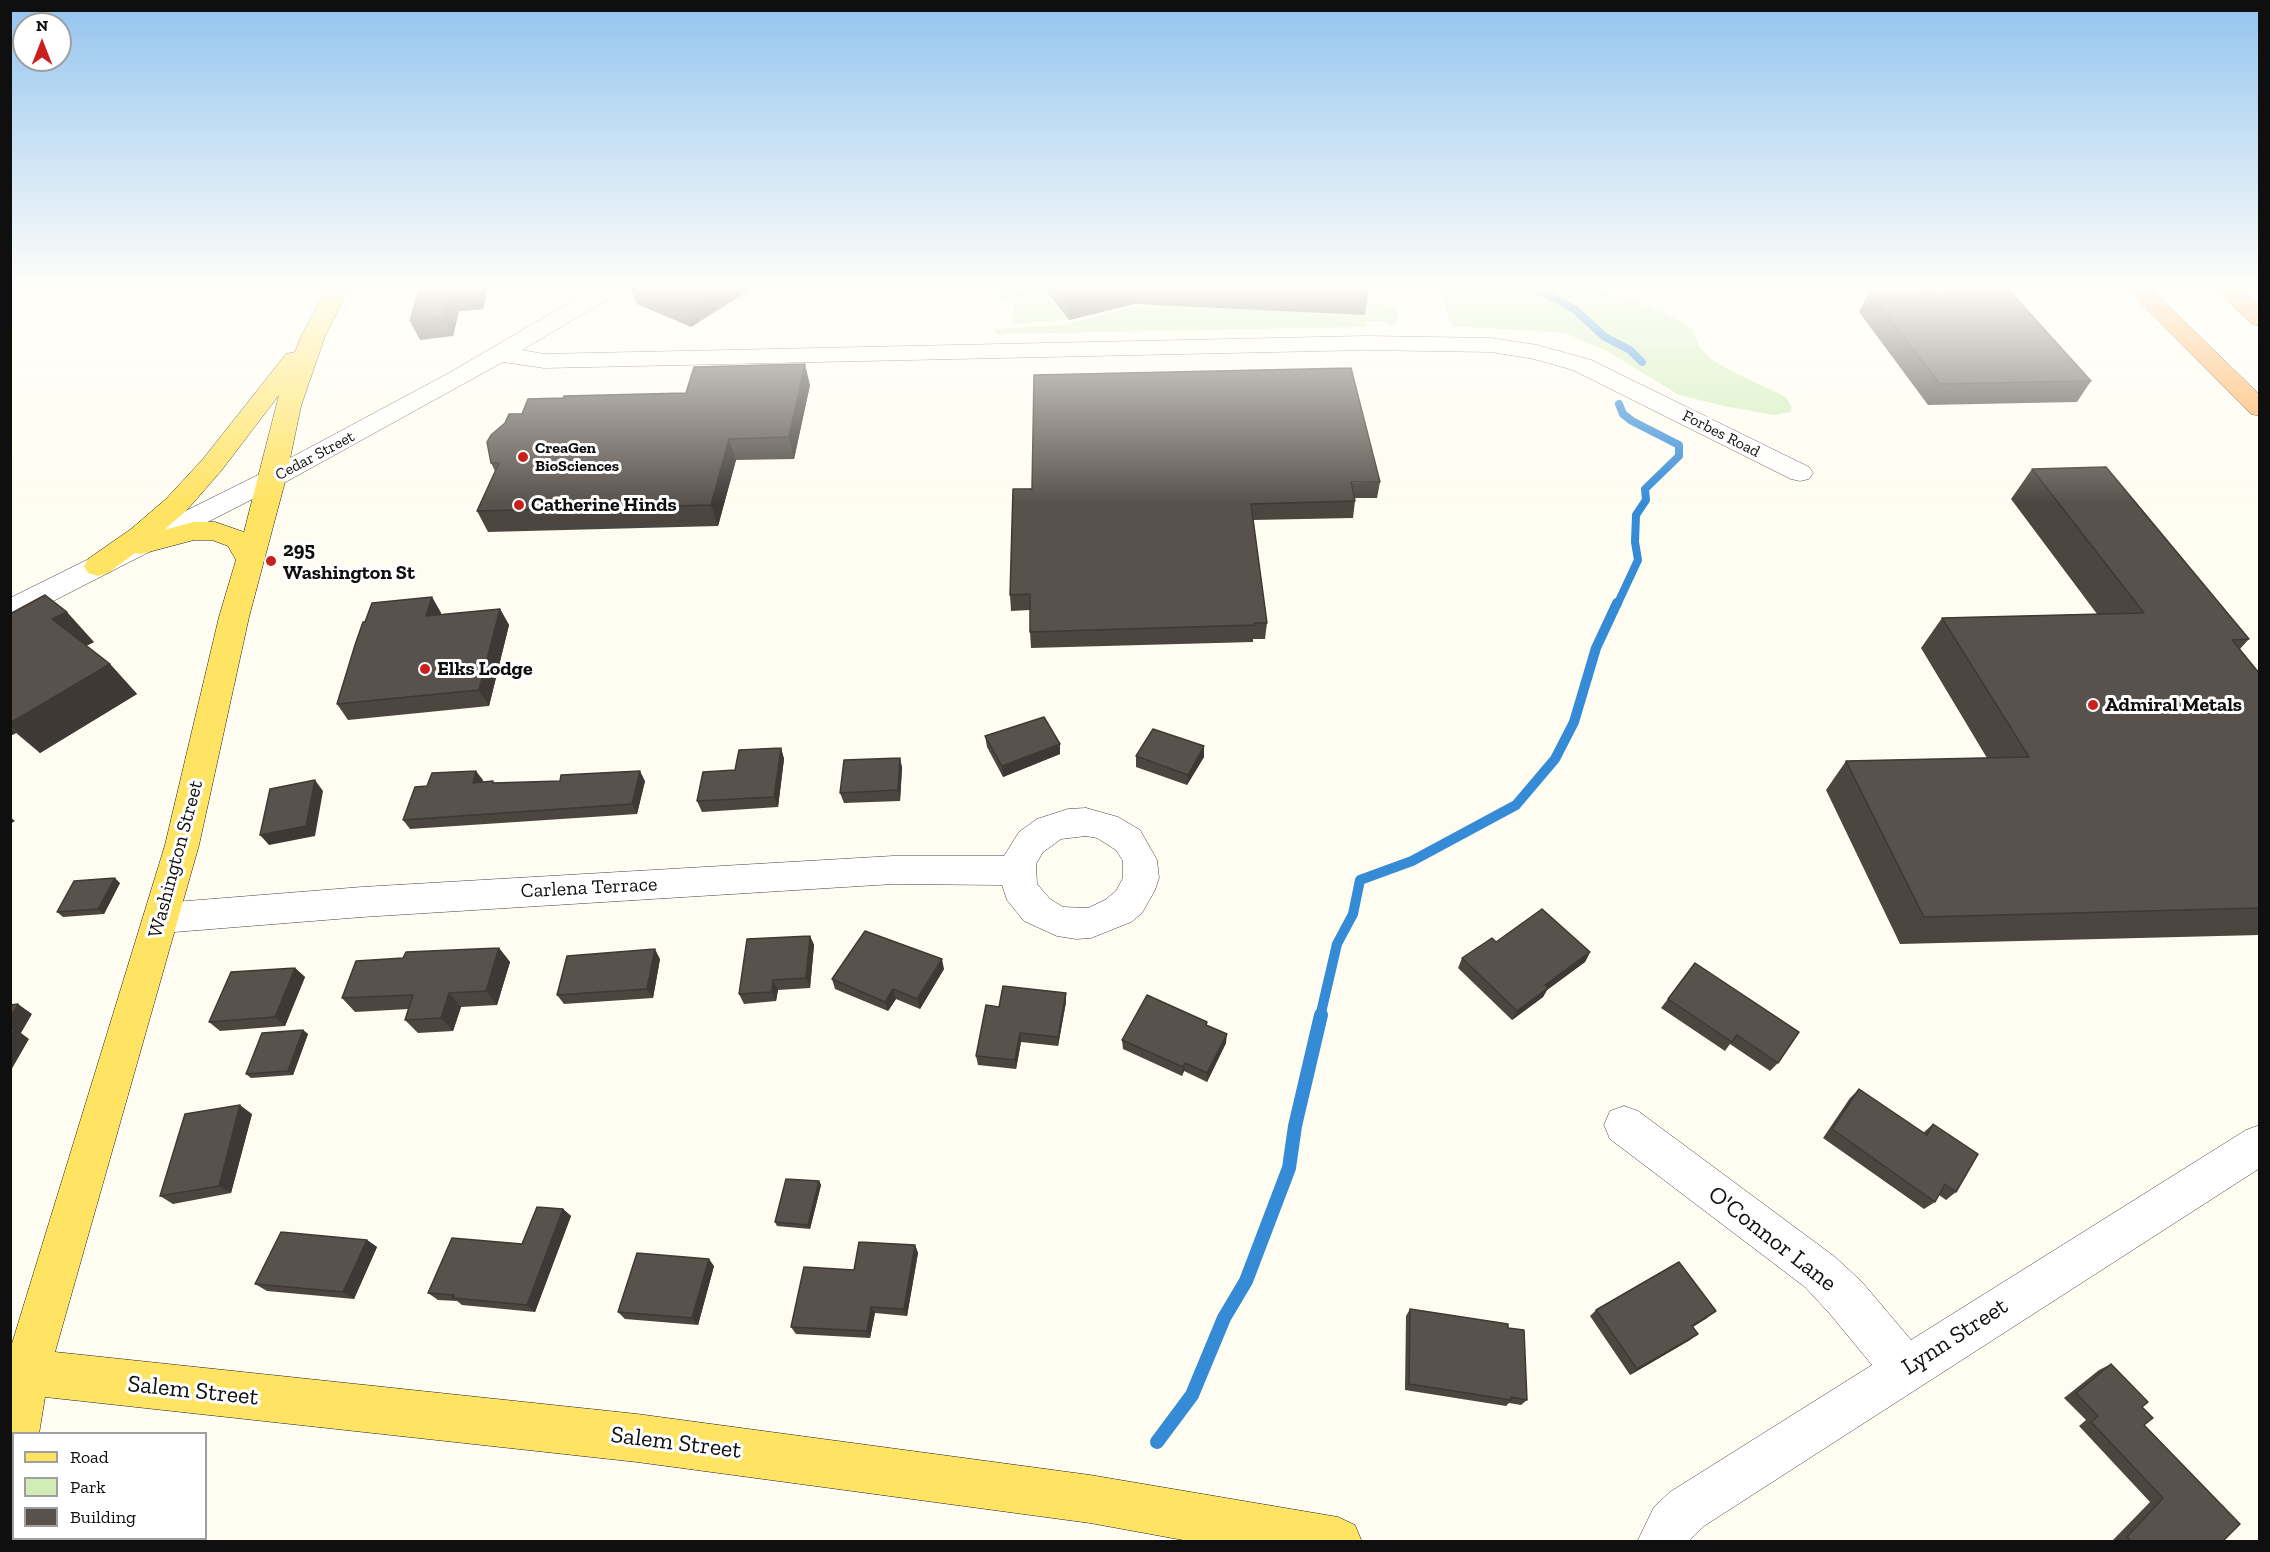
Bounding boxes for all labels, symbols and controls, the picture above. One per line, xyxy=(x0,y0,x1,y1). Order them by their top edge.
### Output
north arrow xyxy=(12,12,72,72)
text: N xyxy=(36,16,48,35)
street label: Forbes Road xyxy=(1679,406,1763,462)
street label: Cedar Street xyxy=(272,427,358,485)
place label: CreaGen BioSciences xyxy=(535,438,619,476)
marker: CreaGen BioSciences xyxy=(516,450,530,464)
place label: Catherine Hinds xyxy=(531,493,677,517)
marker: Catherine Hinds xyxy=(512,498,526,512)
place label: 295 Washington St xyxy=(283,538,415,585)
marker: 295 Washington St xyxy=(264,554,278,568)
place label: Elks Lodge xyxy=(437,657,533,681)
marker: Elks Lodge xyxy=(418,662,432,676)
place label: Admiral Metals xyxy=(2105,693,2242,717)
marker: Admiral Metals xyxy=(2086,698,2100,712)
street label: Washington Street xyxy=(143,778,209,940)
street label: Carlena Terrace xyxy=(520,872,658,904)
street label: O'Connor Lane xyxy=(1702,1180,1842,1298)
street label: Lynn Street xyxy=(1897,1292,2013,1382)
street label: Salem Street xyxy=(126,1370,260,1412)
street label: Salem Street xyxy=(609,1421,743,1465)
legend xyxy=(12,1432,207,1540)
text: Road xyxy=(70,1446,109,1468)
text: Park xyxy=(70,1476,106,1498)
text: Building xyxy=(70,1506,136,1528)

